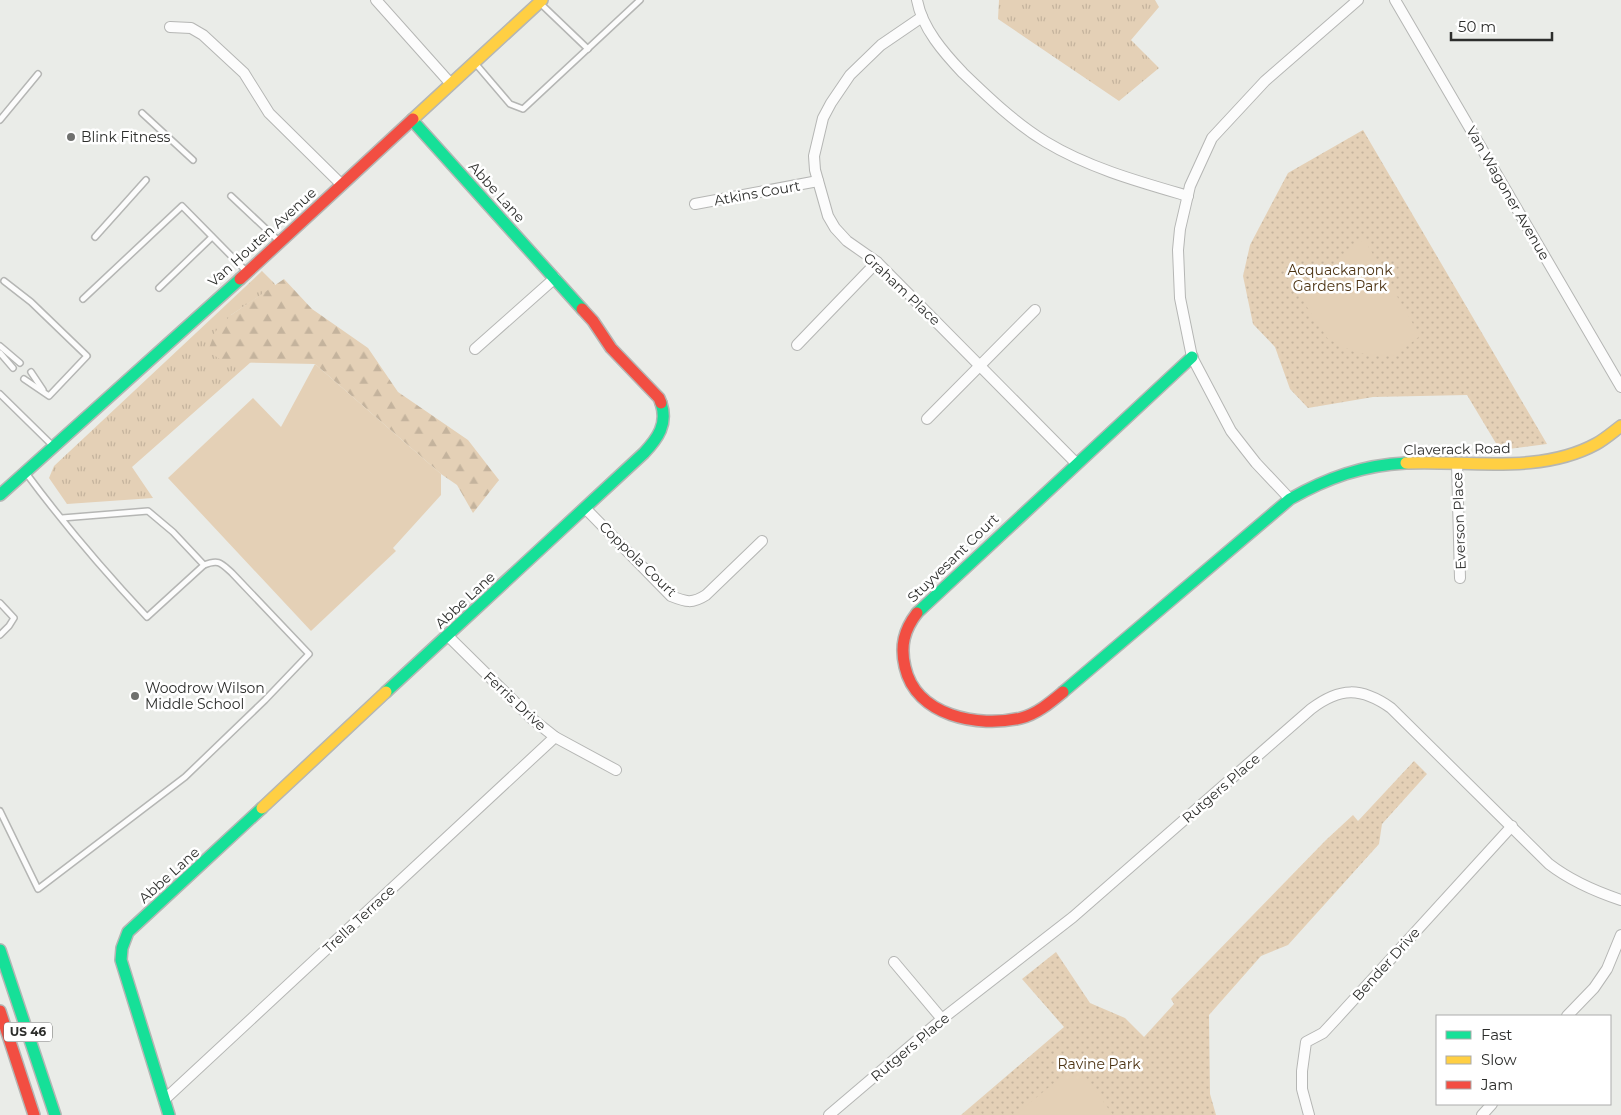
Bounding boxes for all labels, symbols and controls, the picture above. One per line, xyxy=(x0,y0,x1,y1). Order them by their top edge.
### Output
scale bar xyxy=(1451,10,1552,42)
text: 50 m xyxy=(1458,17,1496,36)
street label: Van Wagoner Avenue xyxy=(1462,123,1554,263)
place label: Blink Fitness xyxy=(81,128,171,146)
marker: Blink Fitness xyxy=(65,131,77,143)
street label: Abbe Lane xyxy=(465,158,529,226)
street label: Atkins Court xyxy=(713,177,802,209)
street label: Van Houten Avenue xyxy=(204,184,320,290)
street label: Graham Place xyxy=(860,249,944,329)
park label: Acquackanonk Gardens Park xyxy=(1287,261,1393,295)
street label: Claverack Road xyxy=(1403,439,1511,459)
street label: Everson Place xyxy=(1448,472,1470,570)
street label: Stuyvesant Court xyxy=(904,510,1003,606)
street label: Coppola Court xyxy=(595,517,681,601)
street label: Abbe Lane xyxy=(431,568,499,632)
street label: Ferris Drive xyxy=(480,667,550,735)
place label: Woodrow Wilson Middle School xyxy=(145,679,265,713)
marker: Woodrow Wilson Middle School xyxy=(129,690,141,702)
street label: Rutgers Place xyxy=(1178,749,1264,827)
street label: Abbe Lane xyxy=(135,843,203,907)
street label: Trella Terrace xyxy=(319,881,399,957)
street label: Bender Drive xyxy=(1348,924,1424,1004)
street label: Rutgers Place xyxy=(867,1009,953,1085)
legend xyxy=(1436,1015,1611,1105)
road number: US 46 xyxy=(4,1022,52,1042)
text: Fast xyxy=(1481,1025,1512,1044)
text: Slow xyxy=(1481,1050,1517,1069)
park label: Ravine Park xyxy=(1057,1055,1141,1073)
text: Jam xyxy=(1480,1075,1513,1094)

